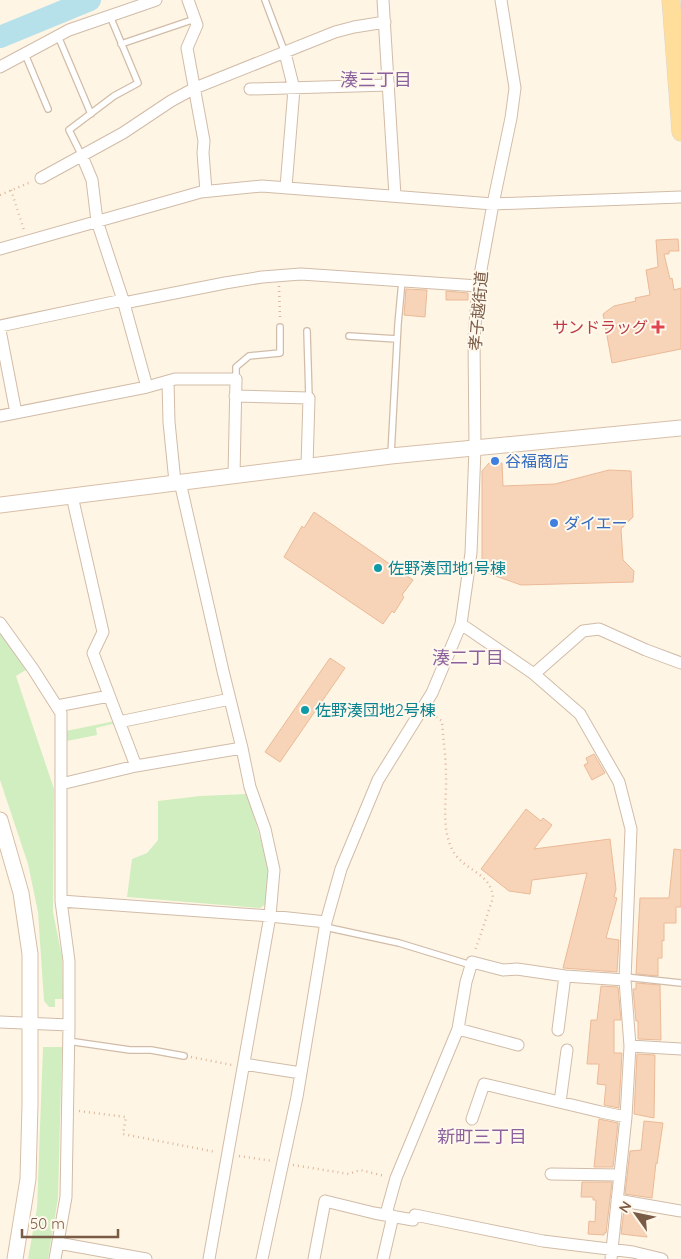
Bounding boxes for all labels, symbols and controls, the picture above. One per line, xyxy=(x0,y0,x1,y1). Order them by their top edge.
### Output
district label: 湊三丁目 xyxy=(340,68,412,91)
street label: 孝子越街道 xyxy=(465,270,491,352)
place label: サンドラッグ xyxy=(552,317,648,337)
marker: サンドラッグ xyxy=(652,321,664,333)
place label: 谷福商店 xyxy=(505,451,569,471)
marker: 谷福商店 xyxy=(489,455,501,467)
place label: ダイエー xyxy=(564,513,628,533)
marker: ダイエー xyxy=(548,517,560,529)
place label: 佐野湊団地1号棟 xyxy=(388,558,506,578)
marker: 佐野湊団地1号棟 xyxy=(372,562,384,574)
district label: 湊二丁目 xyxy=(432,646,504,669)
place label: 佐野湊団地2号棟 xyxy=(315,700,436,720)
marker: 佐野湊団地2号棟 xyxy=(299,704,311,716)
district label: 新町三丁目 xyxy=(437,1125,527,1148)
north arrow xyxy=(611,1189,661,1239)
text: N xyxy=(615,1198,635,1216)
scale bar xyxy=(22,1206,119,1238)
text: 50 m xyxy=(30,1214,65,1233)

